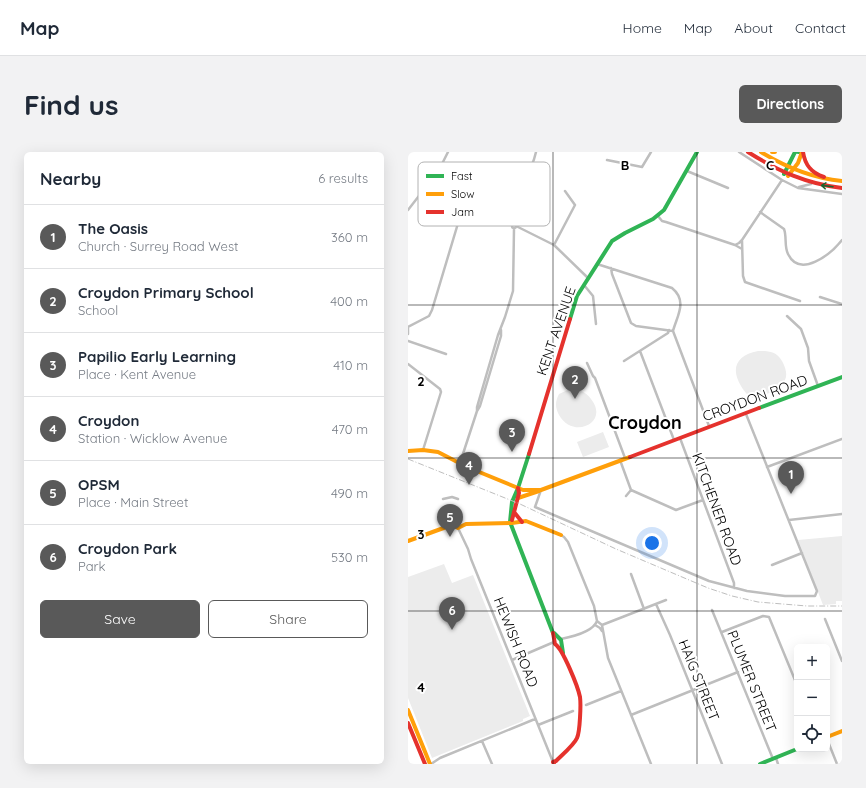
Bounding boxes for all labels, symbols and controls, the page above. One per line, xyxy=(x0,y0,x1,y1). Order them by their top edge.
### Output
text: Map xyxy=(20,16,59,40)
text: Home xyxy=(623,19,662,37)
text: Map xyxy=(684,19,712,37)
text: About xyxy=(734,19,773,37)
text: Contact xyxy=(795,19,846,37)
button: Directions xyxy=(739,85,842,123)
text: Find us xyxy=(24,87,118,122)
text: B xyxy=(621,157,629,173)
text: C xyxy=(766,157,774,173)
legend xyxy=(418,162,550,226)
text: Nearby xyxy=(40,168,101,189)
text: Fast xyxy=(451,169,473,183)
text: 6 results xyxy=(318,170,368,186)
one-way arrow xyxy=(821,183,834,190)
text: Slow xyxy=(451,187,475,201)
text: Jam xyxy=(451,205,474,219)
text: The Oasis xyxy=(78,219,148,238)
text: 1 xyxy=(50,229,56,245)
text: 360 m xyxy=(331,229,368,245)
text: Church · Surrey Road West xyxy=(78,238,238,254)
text: Croydon Primary School xyxy=(78,283,254,302)
street label: KENT AVENUE xyxy=(532,284,580,378)
text: 2 xyxy=(49,293,57,309)
text: 400 m xyxy=(330,293,368,309)
text: School xyxy=(78,302,118,318)
text: Papilio Early Learning xyxy=(78,347,236,366)
text: 3 xyxy=(50,357,56,373)
text: 410 m xyxy=(333,357,368,373)
text: Place · Kent Avenue xyxy=(78,366,196,382)
pin: 2 xyxy=(562,366,588,399)
street label: CROYDON ROAD xyxy=(700,371,810,425)
text: 2 xyxy=(417,373,425,389)
text: Croydon xyxy=(78,411,139,430)
district label: Croydon xyxy=(608,411,682,434)
pin: 3 xyxy=(499,419,525,452)
text: 4 xyxy=(49,421,57,437)
text: 470 m xyxy=(332,421,368,437)
text: Station · Wicklow Avenue xyxy=(78,430,227,446)
street label: KITCHENER ROAD xyxy=(688,450,746,568)
pin: 4 xyxy=(456,452,482,485)
pin: 1 xyxy=(778,461,804,494)
text: OPSM xyxy=(78,475,120,494)
text: 5 xyxy=(49,485,57,501)
text: 490 m xyxy=(331,485,368,501)
text: Place · Main Street xyxy=(78,494,188,510)
pin: 5 xyxy=(437,504,463,537)
text: 3 xyxy=(418,526,425,542)
your location xyxy=(642,533,662,553)
text: Croydon Park xyxy=(78,539,177,558)
text: 6 xyxy=(49,549,57,565)
text: 530 m xyxy=(331,549,368,565)
text: Park xyxy=(78,558,106,574)
street label: HEWISH ROAD xyxy=(490,594,542,690)
pin: 6 xyxy=(439,597,465,630)
button: Save xyxy=(40,600,200,638)
button: Share xyxy=(208,600,368,638)
street label: PLUMER STREET xyxy=(723,627,781,735)
street label: HAIG STREET xyxy=(674,637,724,723)
map controls xyxy=(794,644,830,752)
button: + xyxy=(794,644,830,680)
text: 4 xyxy=(417,679,425,695)
button: − xyxy=(794,680,830,716)
button: locate xyxy=(794,716,830,752)

